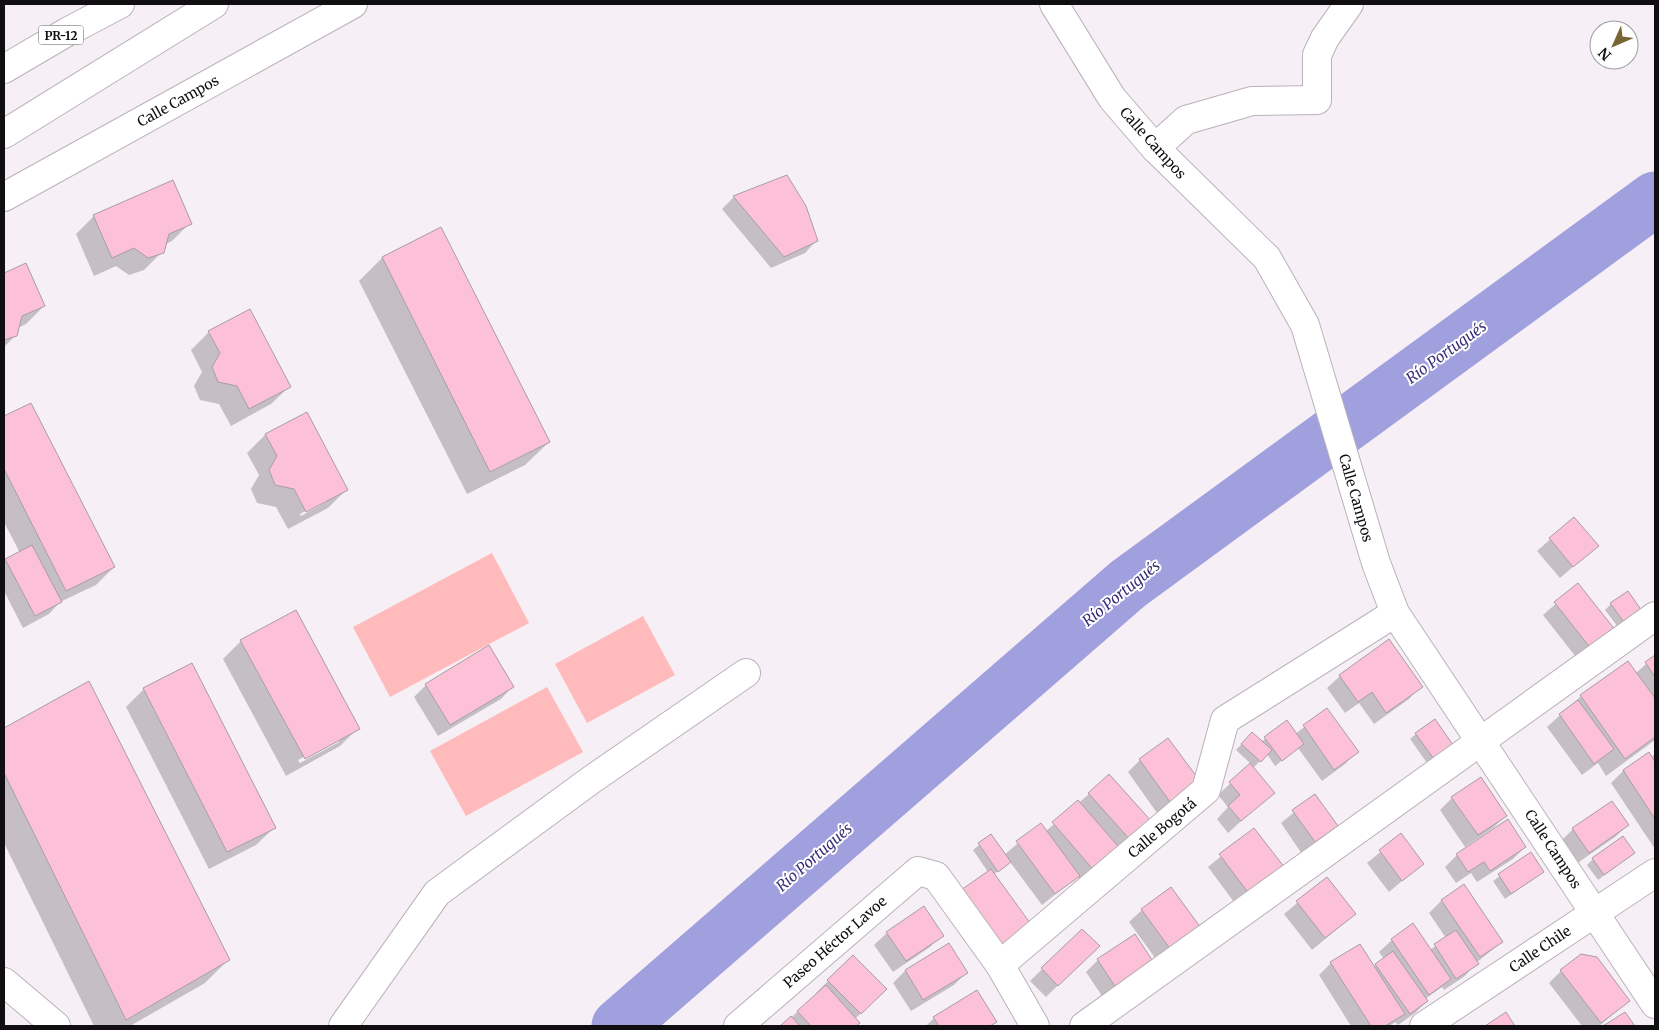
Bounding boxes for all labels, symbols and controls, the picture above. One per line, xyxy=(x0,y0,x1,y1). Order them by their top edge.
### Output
north arrow xyxy=(1589,20,1639,70)
road number: PR-12 xyxy=(38,26,84,44)
text: N xyxy=(1595,44,1615,64)
street label: Calle Campos xyxy=(134,71,222,131)
street label: Calle Campos xyxy=(1116,103,1190,183)
water label: Río Portugués xyxy=(1402,317,1490,387)
street label: Calle Campos xyxy=(1335,452,1377,544)
water label: Río Portugués xyxy=(1078,556,1164,630)
street label: Calle Bogotá xyxy=(1124,794,1200,862)
street label: Calle Campos xyxy=(1521,806,1585,892)
water label: Río Portugués xyxy=(772,819,856,895)
street label: Paseo Héctor Lavoe xyxy=(780,892,890,992)
street label: Calle Chile xyxy=(1506,922,1574,976)

